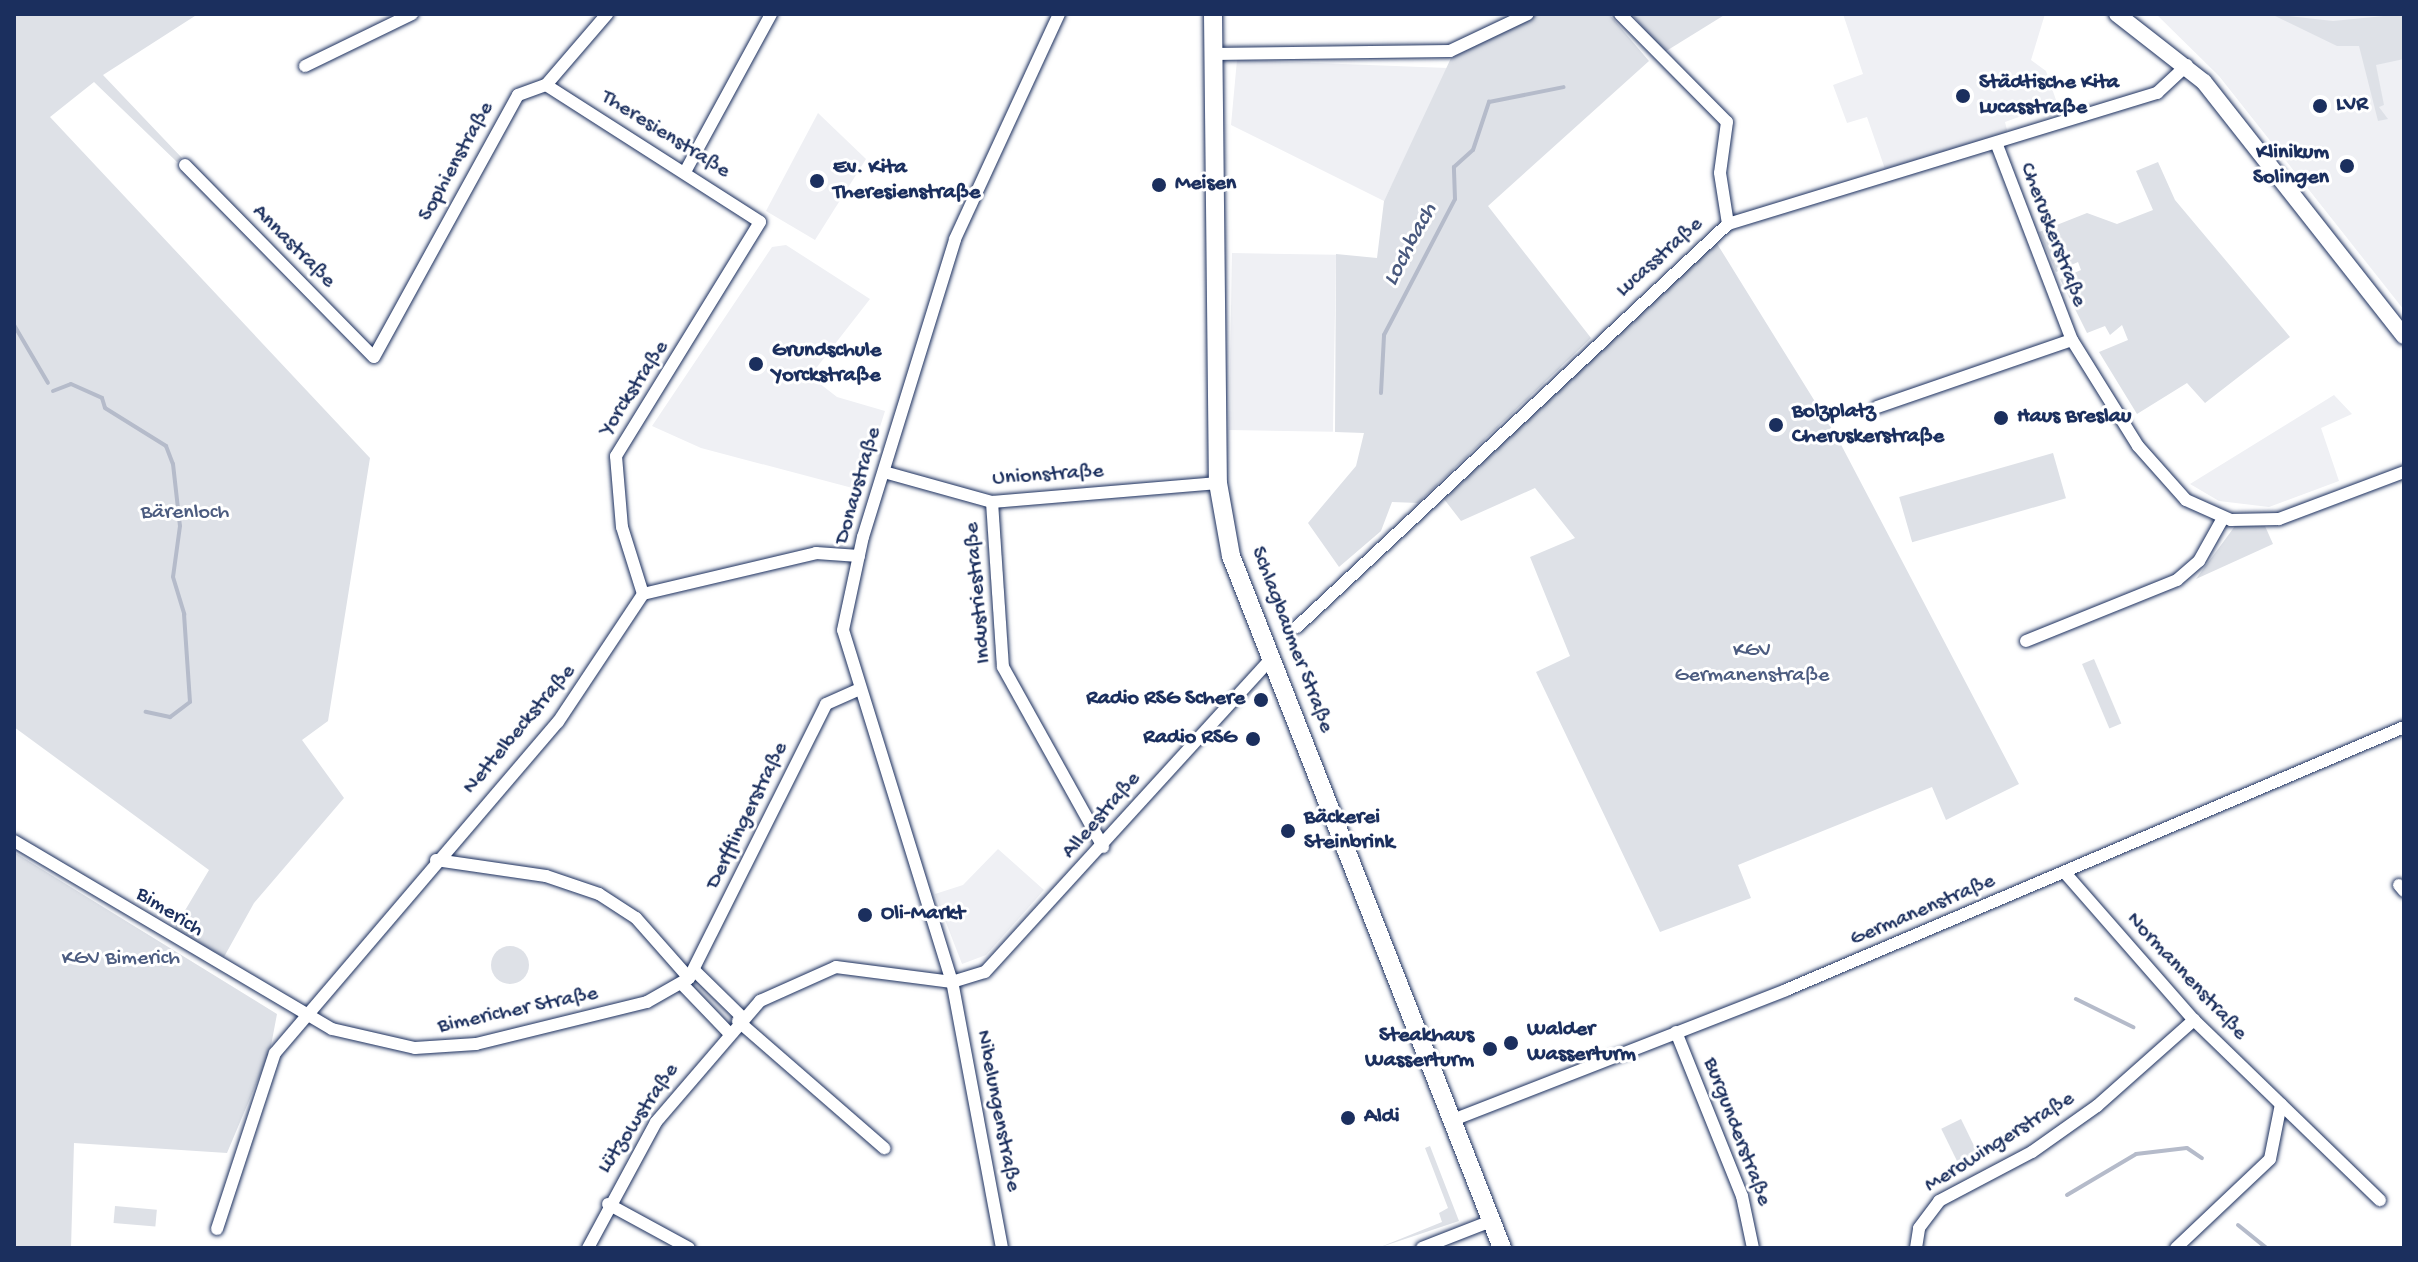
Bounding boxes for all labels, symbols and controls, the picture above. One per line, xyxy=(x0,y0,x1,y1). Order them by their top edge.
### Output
place label: Städtische Kita Lucasstraße xyxy=(1979,70,2119,122)
street label: Theresienstraße xyxy=(596,85,734,185)
marker: Städtische Kita Lucasstraße xyxy=(1954,87,1972,105)
place label: LVR xyxy=(2336,93,2368,119)
marker: LVR xyxy=(2311,97,2329,115)
street label: Sophienstraße xyxy=(413,98,501,226)
place label: Klinikum Solingen xyxy=(2253,140,2329,192)
place label: Ev. Kita Theresienstraße xyxy=(833,155,980,206)
marker: Klinikum Solingen xyxy=(2336,155,2358,177)
street label: Cheruskerstraße xyxy=(2012,159,2092,311)
marker: Ev. Kita Theresienstraße xyxy=(808,172,826,190)
place label: Meisen xyxy=(1175,172,1236,198)
marker: Meisen xyxy=(1150,176,1168,194)
water label: Lochbach xyxy=(1377,199,1445,291)
street label: Annastraße xyxy=(246,200,340,294)
street label: Lucasstraße xyxy=(1611,212,1709,304)
street label: Yorckstraße xyxy=(594,336,676,442)
place label: Grundschule Yorckstraße xyxy=(772,338,881,390)
marker: Grundschule Yorckstraße xyxy=(747,355,765,373)
place label: Bolzplatz Cheruskerstraße xyxy=(1792,399,1944,450)
place label: Haus Breslau xyxy=(2017,405,2131,431)
marker: Haus Breslau xyxy=(1992,409,2010,427)
marker: Bolzplatz Cheruskerstraße xyxy=(1767,416,1785,434)
street label: Donaustraße xyxy=(830,424,888,548)
street label: Unionstraße xyxy=(991,459,1105,493)
park label: Bärenloch xyxy=(141,501,229,527)
street label: Industriestraße xyxy=(960,521,998,665)
street label: Schlagbaumer Straße xyxy=(1243,543,1339,737)
park label: KGV Germanenstraße xyxy=(1675,638,1829,690)
street label: Nettelbeckstraße xyxy=(458,659,582,801)
place label: Radio RSG Schere xyxy=(1086,687,1245,713)
marker: Radio RSG Schere xyxy=(1252,691,1270,709)
place label: Radio RSG xyxy=(1143,726,1237,752)
marker: Radio RSG xyxy=(1244,730,1262,748)
street label: Derfflingerstraße xyxy=(701,738,795,894)
street label: Alleestraße xyxy=(1057,767,1147,865)
place label: Bäckerei Steinbrink xyxy=(1304,805,1394,856)
marker: Bäckerei Steinbrink xyxy=(1279,822,1297,840)
street label: Germanenstraße xyxy=(1847,869,1999,953)
street label: Bimerich xyxy=(130,882,208,944)
place label: Oli-Markt xyxy=(881,902,965,928)
marker: Oli-Markt xyxy=(856,906,874,924)
street label: Normannenstraße xyxy=(2120,907,2252,1047)
park label: KGV Bimerich xyxy=(62,947,180,973)
street label: Bimericher Straße xyxy=(435,981,601,1041)
place label: Walder Wasserturm xyxy=(1527,1017,1636,1068)
place label: Steakhaus Wasserturm xyxy=(1365,1023,1474,1074)
street label: Nibelungenstraße xyxy=(968,1028,1026,1194)
marker: Walder Wasserturm xyxy=(1502,1034,1520,1052)
marker: Steakhaus Wasserturm xyxy=(1481,1040,1499,1058)
street label: Burgunderstraße xyxy=(1696,1054,1776,1210)
street label: Lützowstraße xyxy=(592,1059,686,1179)
street label: Merowingerstraße xyxy=(1920,1086,2080,1200)
place label: Aldi xyxy=(1364,1105,1399,1131)
marker: Aldi xyxy=(1339,1109,1357,1127)

